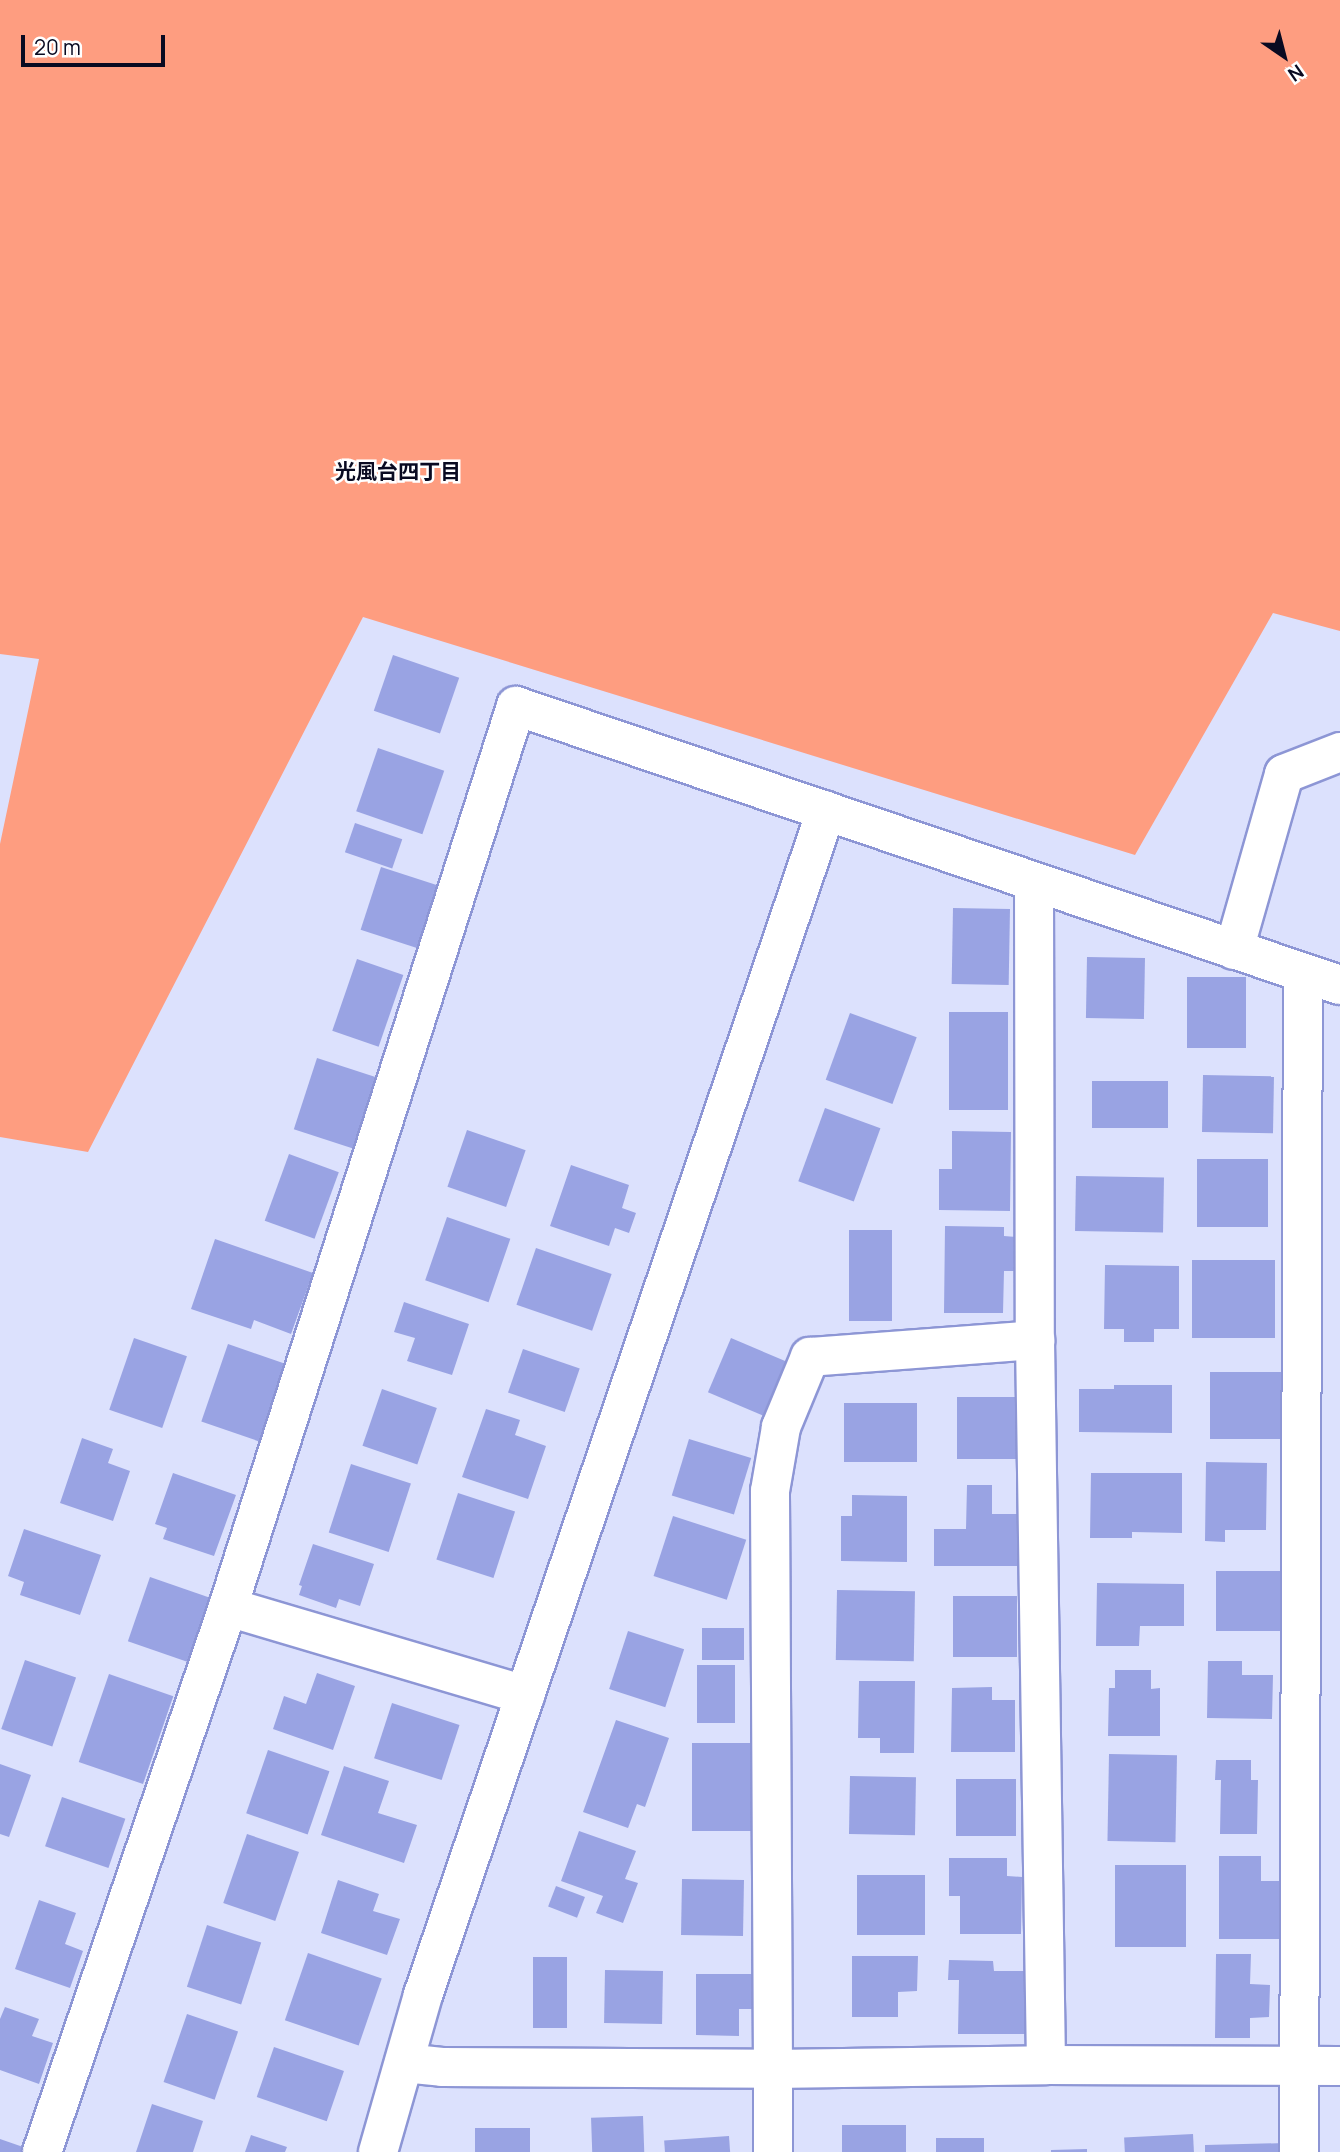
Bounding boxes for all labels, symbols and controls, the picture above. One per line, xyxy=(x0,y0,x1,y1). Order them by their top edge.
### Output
scale bar xyxy=(24,21,168,65)
north arrow xyxy=(1249,21,1319,91)
text: 20 m xyxy=(34,33,81,61)
text: N xyxy=(1283,59,1309,88)
district label: 光風台四丁目 xyxy=(335,458,461,484)

